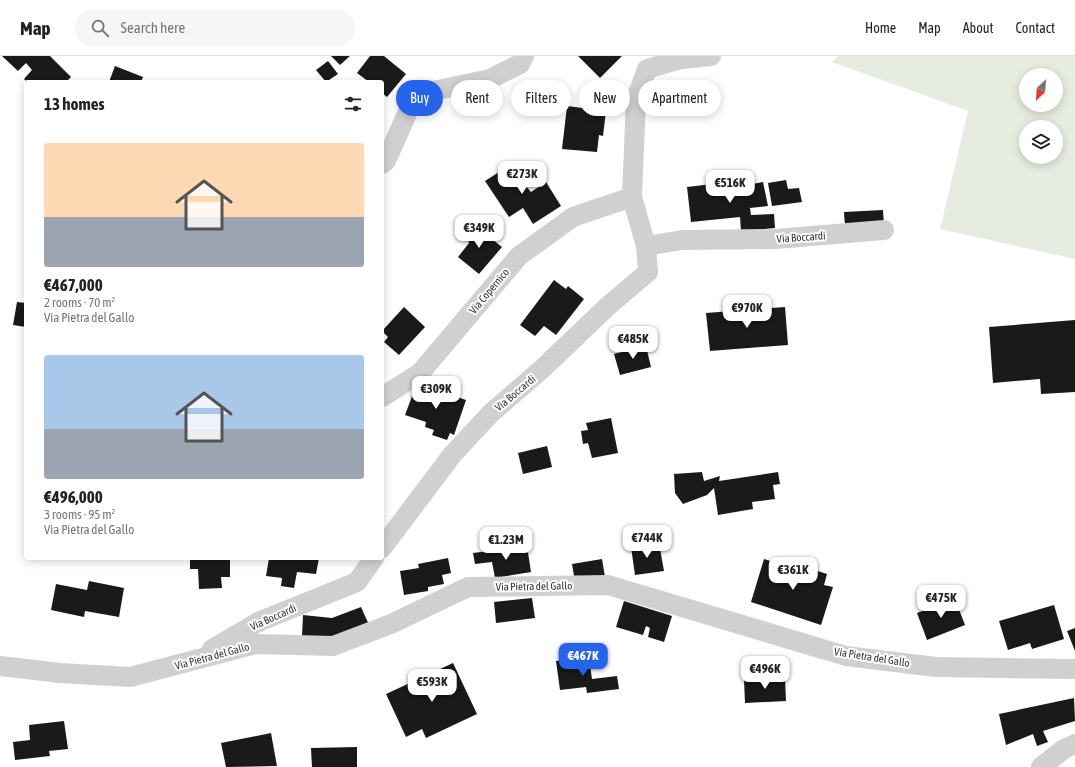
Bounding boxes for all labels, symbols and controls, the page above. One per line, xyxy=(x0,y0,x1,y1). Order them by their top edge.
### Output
search box xyxy=(75,10,355,46)
text: Map xyxy=(20,17,51,39)
icon: search xyxy=(89,17,111,39)
text: Search here xyxy=(121,19,185,36)
text: Home xyxy=(865,20,896,36)
text: Map xyxy=(918,20,941,36)
text: About xyxy=(963,20,994,36)
text: Contact xyxy=(1016,20,1055,36)
north arrow xyxy=(1019,68,1063,112)
map controls xyxy=(1019,68,1063,164)
chip: Buy xyxy=(396,80,443,116)
chip: Rent xyxy=(451,80,503,116)
chip: Filters xyxy=(511,80,571,116)
chip: New xyxy=(579,80,630,116)
chip: Apartment xyxy=(638,80,721,116)
icon: filters xyxy=(342,93,364,115)
text: 13 homes xyxy=(44,94,105,114)
button: layers xyxy=(1019,120,1063,164)
pin: €273K xyxy=(494,161,550,195)
text: €273K xyxy=(507,166,537,181)
icon: home xyxy=(168,169,240,241)
pin: €516K xyxy=(702,170,758,204)
text: €516K xyxy=(715,175,745,190)
pin: €349K xyxy=(451,215,507,249)
text: €349K xyxy=(464,220,494,235)
street label: Via Boccardi xyxy=(776,229,826,245)
street label: Via Copernico xyxy=(467,266,511,316)
text: €467,000 xyxy=(44,275,103,295)
text: 2 rooms · 70 m² xyxy=(44,295,115,310)
pin: €970K xyxy=(719,295,775,329)
text: €970K xyxy=(732,300,762,315)
text: Via Pietra del Gallo xyxy=(44,310,134,325)
pin: €485K xyxy=(605,326,661,360)
text: €485K xyxy=(618,331,648,346)
street label: Via Boccardi xyxy=(492,373,538,413)
pin: €309K xyxy=(408,376,464,410)
icon: home xyxy=(168,381,240,453)
text: €309K xyxy=(421,381,451,396)
text: €496,000 xyxy=(44,487,103,507)
text: 3 rooms · 95 m² xyxy=(44,507,115,522)
text: Via Pietra del Gallo xyxy=(44,522,134,537)
pin: €744K xyxy=(619,525,675,559)
pin: €1.23M xyxy=(473,527,539,561)
text: €744K xyxy=(632,530,662,545)
text: €1.23M xyxy=(488,532,524,547)
pin: €361K xyxy=(765,557,821,591)
text: €361K xyxy=(778,562,808,577)
street label: Via Pietra del Gallo xyxy=(496,579,572,593)
pin: €475K xyxy=(913,585,969,619)
text: €475K xyxy=(926,590,956,605)
street label: Via Boccardi xyxy=(248,602,298,632)
street label: Via Pietra del Gallo xyxy=(173,640,251,672)
pin: €467K xyxy=(555,643,611,677)
street label: Via Pietra del Gallo xyxy=(833,645,911,669)
text: €467K xyxy=(568,648,598,663)
pin: €496K xyxy=(737,656,793,690)
text: €496K xyxy=(750,661,780,676)
pin: €593K xyxy=(404,669,460,703)
text: €593K xyxy=(417,674,447,689)

